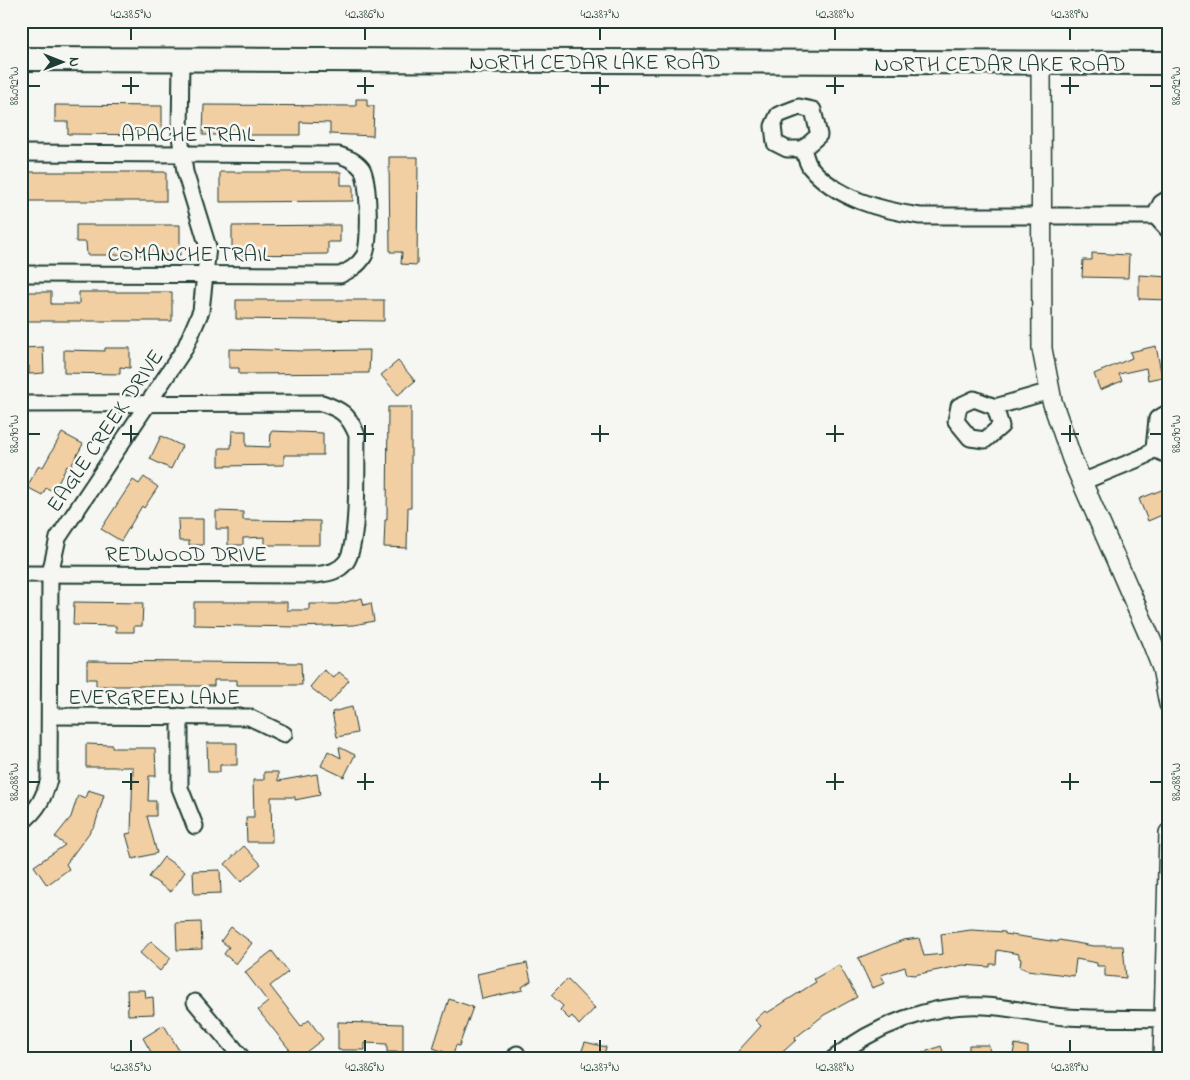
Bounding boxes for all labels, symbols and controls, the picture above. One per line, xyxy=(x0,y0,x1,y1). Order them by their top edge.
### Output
text: 42.385°N xyxy=(111,6,152,24)
text: 42.386°N xyxy=(345,6,385,24)
text: 42.387°N xyxy=(580,6,620,24)
text: 42.388°N xyxy=(816,6,854,24)
text: 42.389°N xyxy=(1051,6,1089,24)
north arrow xyxy=(38,38,88,88)
street label: NORTH CEDAR LAKE ROAD xyxy=(469,48,721,80)
street label: NORTH CEDAR LAKE ROAD xyxy=(874,50,1126,82)
text: N xyxy=(63,57,84,67)
text: 88.092°W xyxy=(6,67,24,105)
text: 88.092°W xyxy=(1168,67,1186,105)
street label: APACHE TRAIL xyxy=(121,120,256,152)
street label: COMANCHE TRAIL xyxy=(108,240,271,272)
street label: EAGLE CREEK DRIVE xyxy=(40,344,173,520)
text: 88.090°W xyxy=(6,415,24,453)
text: 88.090°W xyxy=(1168,415,1186,453)
street label: REDWOOD DRIVE xyxy=(105,540,267,572)
street label: EVERGREEN LANE xyxy=(68,683,240,715)
text: 88.088°W xyxy=(6,763,24,801)
text: 88.088°W xyxy=(1168,763,1186,801)
text: 42.385°N xyxy=(111,1059,152,1077)
text: 42.386°N xyxy=(345,1059,385,1077)
text: 42.387°N xyxy=(580,1059,620,1077)
text: 42.388°N xyxy=(816,1059,854,1077)
text: 42.389°N xyxy=(1051,1059,1089,1077)

